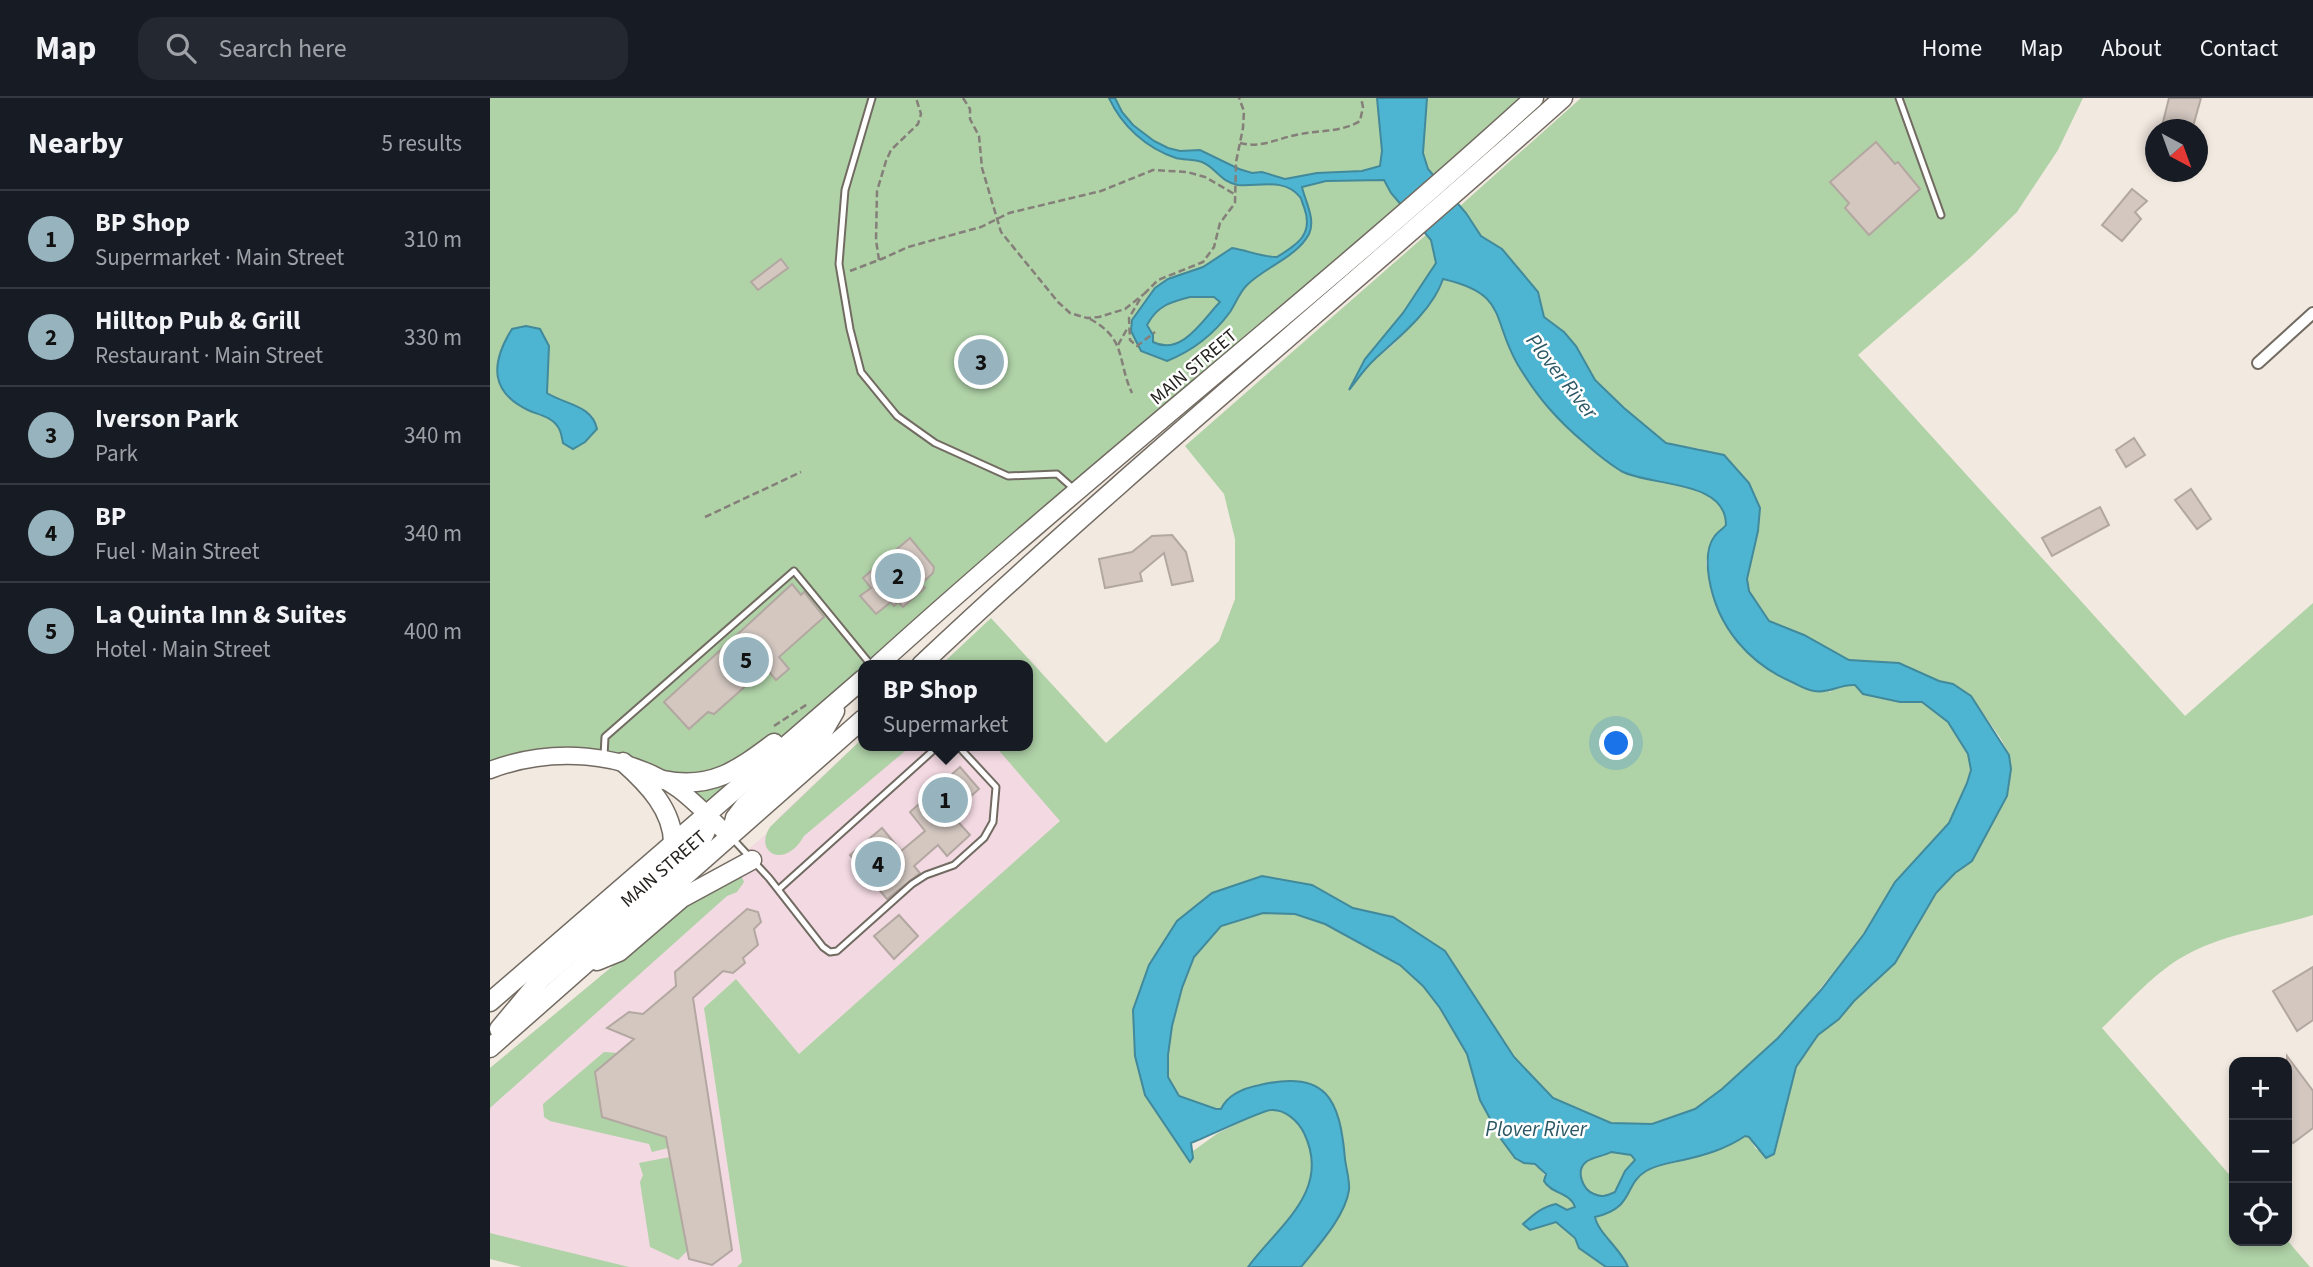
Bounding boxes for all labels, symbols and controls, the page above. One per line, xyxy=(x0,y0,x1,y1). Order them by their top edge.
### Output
search box xyxy=(138,17,628,80)
text: Map xyxy=(35,25,96,72)
icon: search xyxy=(162,29,200,67)
text: Search here xyxy=(218,30,347,67)
text: Home xyxy=(1922,31,1982,66)
text: Map xyxy=(2020,31,2063,66)
text: About xyxy=(2101,31,2162,66)
text: Contact xyxy=(2200,31,2278,66)
north arrow xyxy=(2145,119,2208,182)
text: Nearby xyxy=(28,122,123,165)
text: 5 results xyxy=(382,127,462,160)
text: BP Shop xyxy=(95,204,190,241)
text: 1 xyxy=(45,223,57,256)
text: 310 m xyxy=(404,223,462,256)
text: Supermarket · Main Street xyxy=(95,241,344,274)
text: Hilltop Pub & Grill xyxy=(95,302,300,339)
text: 2 xyxy=(45,321,57,354)
text: 330 m xyxy=(404,321,462,354)
street label: MAIN STREET xyxy=(1145,323,1243,412)
water label: Plover River xyxy=(1519,327,1606,426)
pin: 3 xyxy=(958,336,1004,388)
text: Restaurant · Main Street xyxy=(95,339,323,372)
text: Iverson Park xyxy=(95,400,239,437)
text: 3 xyxy=(45,419,57,452)
text: 340 m xyxy=(404,419,462,452)
text: Park xyxy=(95,437,138,470)
text: BP xyxy=(95,498,126,535)
text: 4 xyxy=(45,517,57,550)
text: 340 m xyxy=(404,517,462,550)
text: Fuel · Main Street xyxy=(95,535,259,568)
pin: 2 xyxy=(875,550,921,602)
text: La Quinta Inn & Suites xyxy=(95,596,346,633)
text: 5 xyxy=(45,615,57,648)
text: 400 m xyxy=(404,615,462,648)
text: Hotel · Main Street xyxy=(95,633,271,666)
pin: 5 xyxy=(723,634,769,686)
popup xyxy=(858,660,1033,751)
text: BP Shop xyxy=(883,671,978,708)
text: Supermarket xyxy=(883,708,1008,741)
your location xyxy=(1599,726,1633,760)
pin: 1 xyxy=(922,774,968,826)
street label: MAIN STREET xyxy=(615,824,713,914)
pin: 4 xyxy=(855,838,901,890)
map controls xyxy=(2229,1057,2292,1246)
button: + xyxy=(2229,1057,2292,1120)
water label: Plover River xyxy=(1485,1114,1587,1144)
button: − xyxy=(2229,1120,2292,1183)
button: locate xyxy=(2229,1183,2292,1246)

